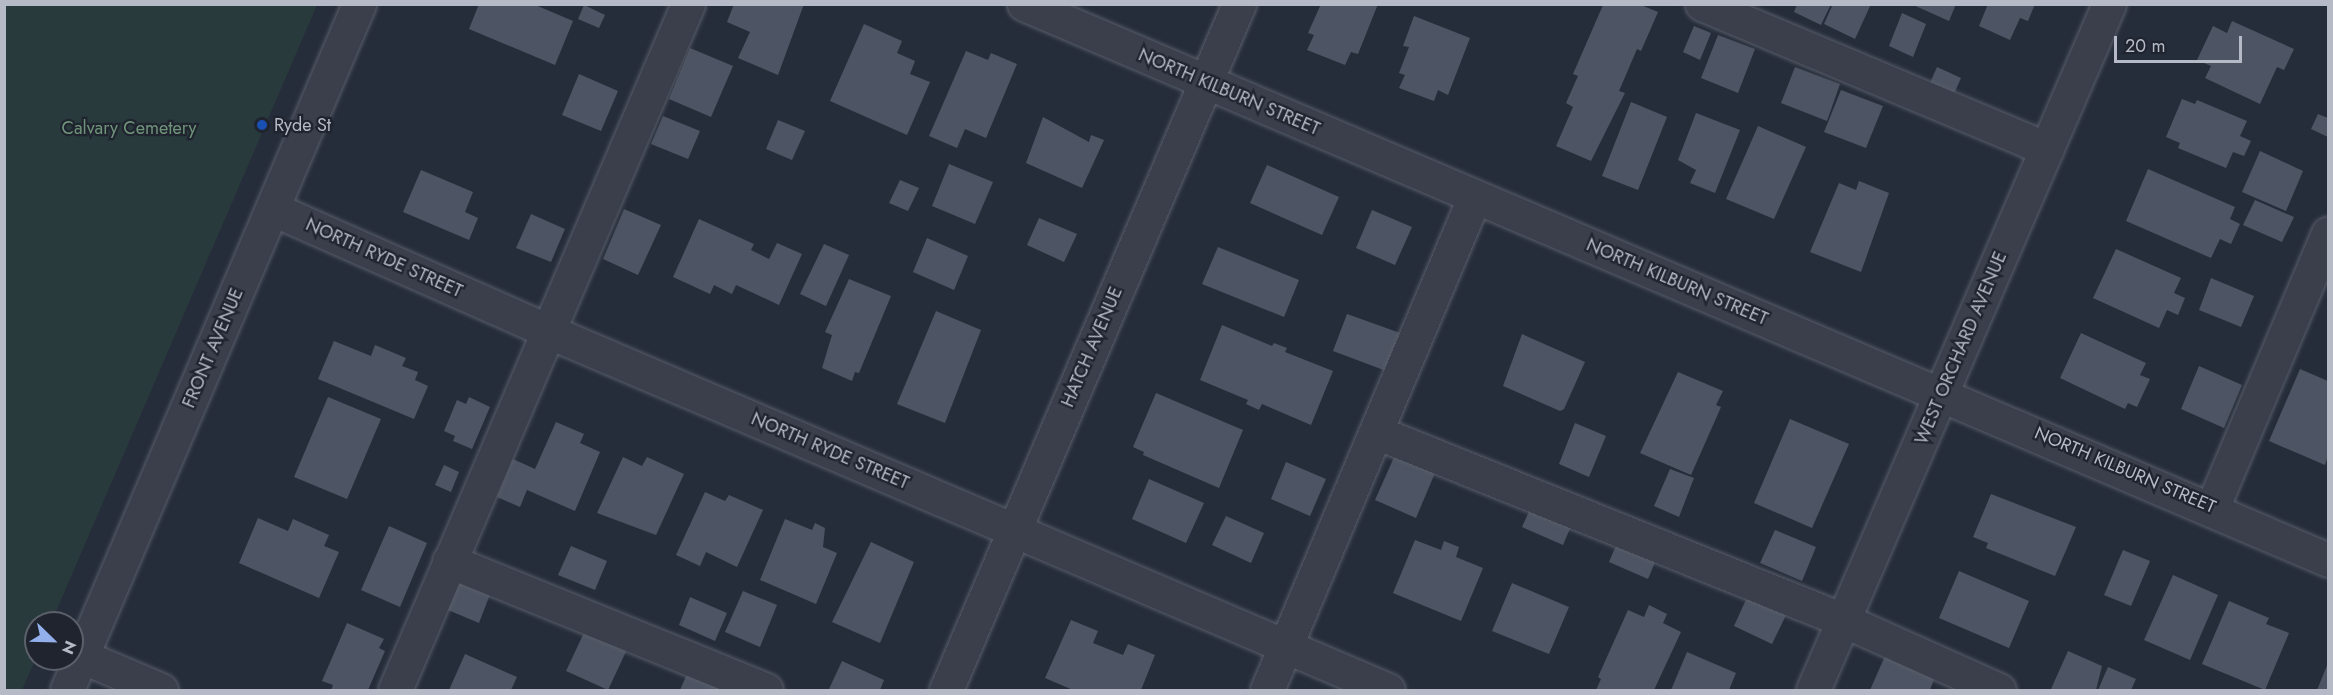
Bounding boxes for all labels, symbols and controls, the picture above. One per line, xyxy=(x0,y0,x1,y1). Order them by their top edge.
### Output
scale bar xyxy=(2117,24,2244,62)
text: 20 m xyxy=(2125,33,2165,59)
street label: NORTH KILBURN STREET xyxy=(1135,44,1323,140)
place label: Ryde St xyxy=(274,114,331,136)
park label: Calvary Cemetery xyxy=(62,117,196,139)
marker: Ryde St xyxy=(255,118,269,132)
street label: NORTH RYDE STREET xyxy=(302,214,466,302)
street label: NORTH KILBURN STREET xyxy=(1583,234,1771,330)
street label: WEST ORCHARD AVENUE xyxy=(1911,248,2011,448)
street label: HATCH AVENUE xyxy=(1057,284,1127,410)
street label: FRONT AVENUE xyxy=(178,285,248,411)
street label: NORTH RYDE STREET xyxy=(748,408,912,494)
street label: NORTH KILBURN STREET xyxy=(2031,422,2219,518)
north arrow xyxy=(24,611,84,671)
text: N xyxy=(56,637,82,658)

